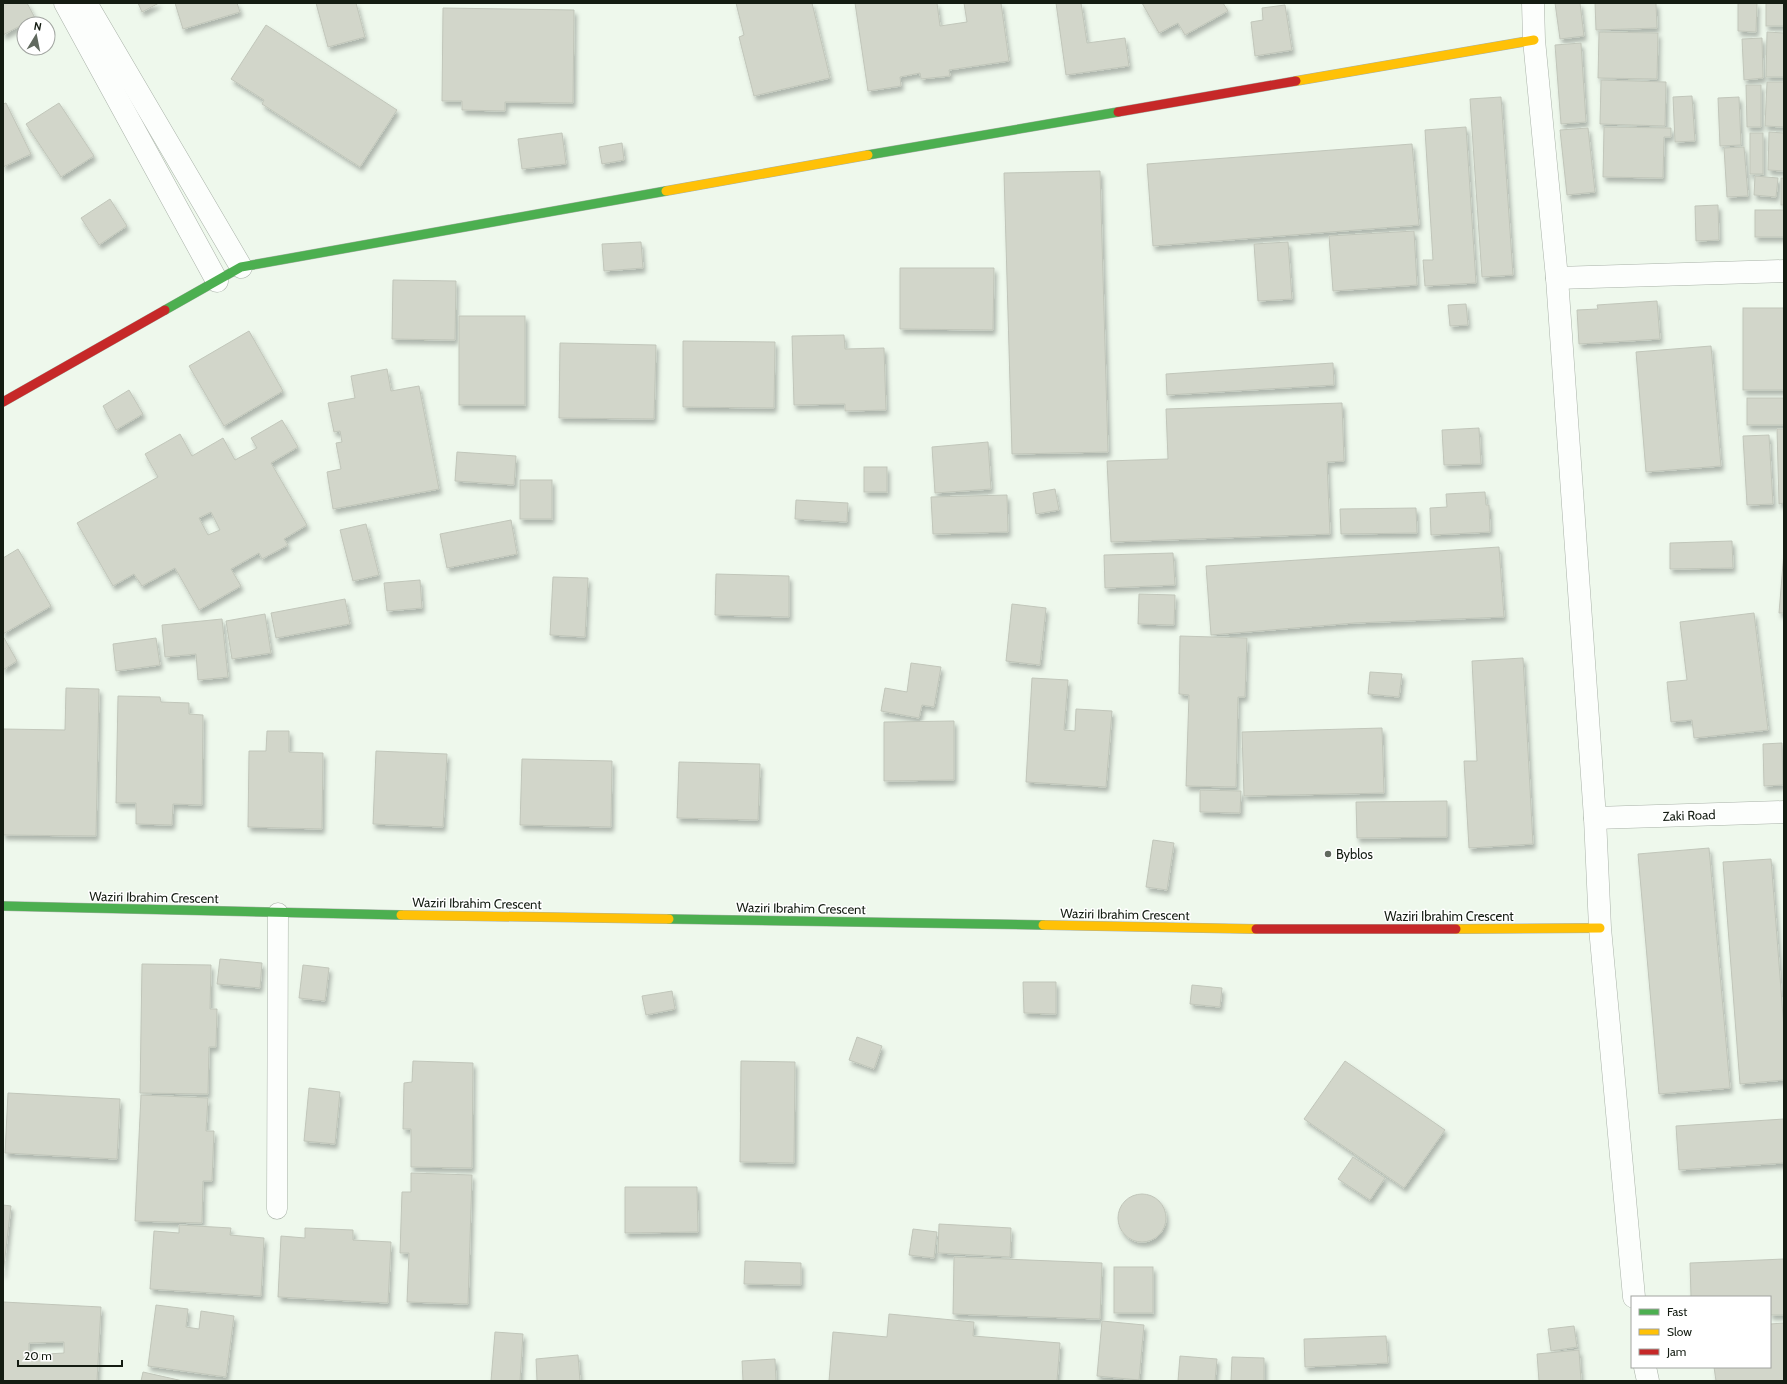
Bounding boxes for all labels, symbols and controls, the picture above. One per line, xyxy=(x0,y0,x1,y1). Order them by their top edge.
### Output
north arrow xyxy=(16,16,56,56)
text: N xyxy=(33,19,43,34)
street label: Zaki Road xyxy=(1662,806,1716,824)
place label: Byblos xyxy=(1336,846,1373,862)
marker: Byblos xyxy=(1323,849,1333,859)
street label: Waziri Ibrahim Crescent xyxy=(89,888,219,906)
street label: Waziri Ibrahim Crescent xyxy=(412,894,542,912)
street label: Waziri Ibrahim Crescent xyxy=(736,899,866,917)
street label: Waziri Ibrahim Crescent xyxy=(1060,905,1190,923)
street label: Waziri Ibrahim Crescent xyxy=(1384,908,1514,924)
legend xyxy=(1631,1296,1771,1368)
text: Fast xyxy=(1667,1304,1687,1319)
text: Slow xyxy=(1667,1324,1692,1339)
scale bar xyxy=(18,1342,122,1368)
text: Jam xyxy=(1666,1344,1686,1359)
text: 20 m xyxy=(24,1348,52,1363)

